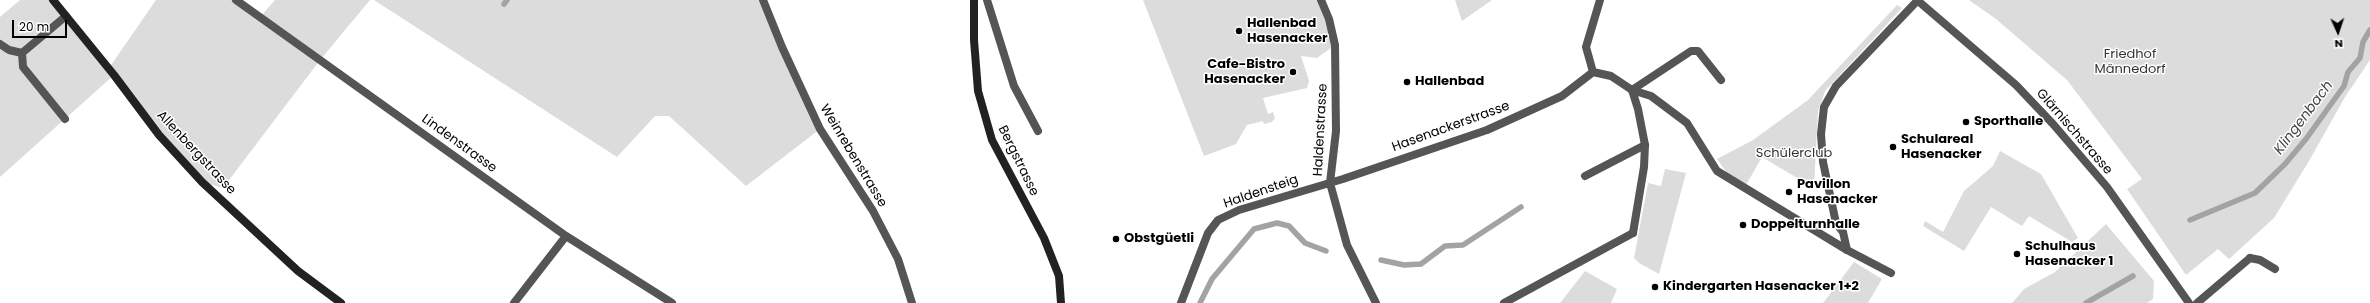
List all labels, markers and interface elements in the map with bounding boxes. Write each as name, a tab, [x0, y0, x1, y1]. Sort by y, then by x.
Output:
scale bar	[14, 12, 69, 38]
north arrow	[2318, 12, 2358, 52]
place label: Hallenbad Hasenacker	[1247, 16, 1328, 47]
text: 20 m	[19, 18, 49, 35]
marker: Hallenbad Hasenacker	[1234, 26, 1244, 36]
text: N	[2334, 36, 2343, 52]
park label: Friedhof Männedorf	[2095, 47, 2165, 78]
place label: Cafe-Bistro Hasenacker	[1204, 57, 1285, 88]
marker: Cafe-Bistro Hasenacker	[1288, 67, 1298, 77]
place label: Hallenbad	[1415, 74, 1484, 90]
marker: Hallenbad	[1402, 77, 1412, 87]
water label: Klingenbach	[2271, 78, 2337, 158]
street label: Haldenstrasse	[1311, 83, 1331, 177]
street label: Glärnischstrasse	[2033, 86, 2115, 178]
street label: Hasenackerstrasse	[1390, 98, 1512, 156]
street label: Weinrebenstrasse	[816, 102, 890, 210]
street label: Allenbergstrasse	[153, 108, 239, 198]
street label: Lindenstrasse	[418, 112, 500, 176]
place label: Sporthalle	[1974, 114, 2043, 130]
marker: Sporthalle	[1961, 117, 1971, 127]
street label: Bergstrasse	[994, 123, 1042, 199]
place label: Schulareal Hasenacker	[1901, 132, 1982, 163]
marker: Schulareal Hasenacker	[1888, 142, 1898, 152]
park label: Schülerclub	[1756, 146, 1832, 162]
street label: Haldensteig	[1222, 172, 1300, 212]
place label: Pavillon Hasenacker	[1797, 177, 1878, 208]
marker: Pavillon Hasenacker	[1784, 187, 1794, 197]
place label: Doppelturnhalle	[1751, 217, 1860, 233]
marker: Doppelturnhalle	[1738, 220, 1748, 230]
place label: Obstgüetli	[1124, 231, 1194, 247]
marker: Obstgüetli	[1111, 234, 1121, 244]
place label: Schulhaus Hasenacker 1	[2025, 239, 2113, 270]
marker: Schulhaus Hasenacker 1	[2012, 249, 2022, 259]
place label: Kindergarten Hasenacker 1+2	[1663, 279, 1859, 295]
marker: Kindergarten Hasenacker 1+2	[1650, 282, 1660, 292]

